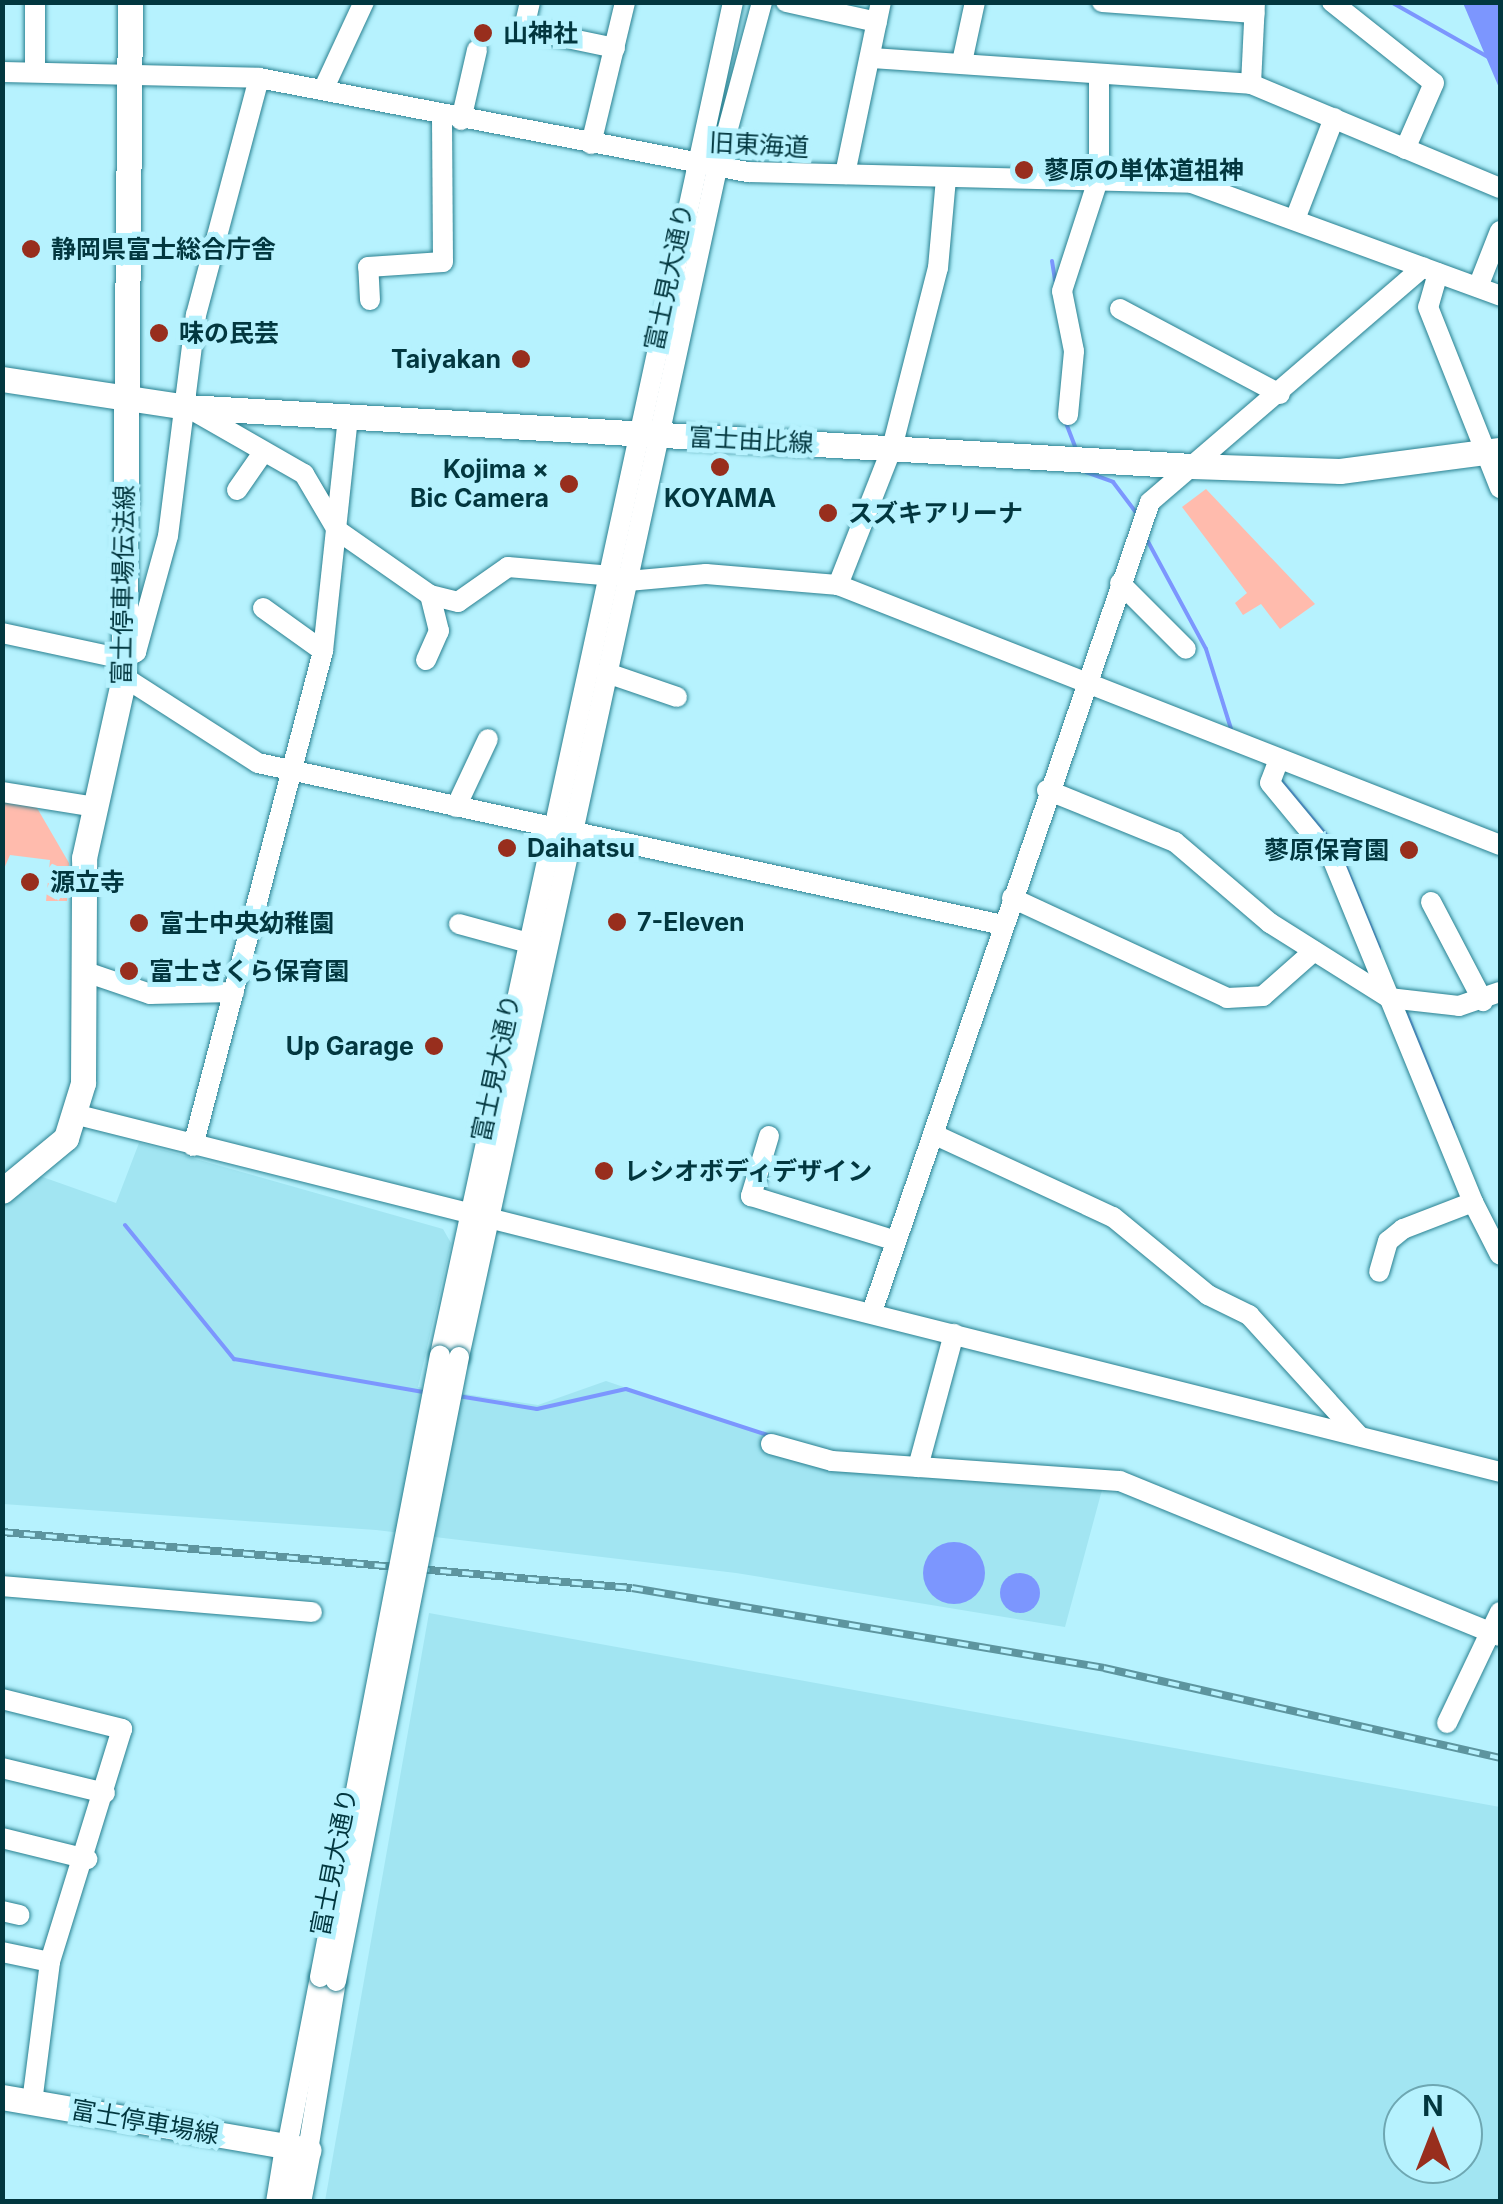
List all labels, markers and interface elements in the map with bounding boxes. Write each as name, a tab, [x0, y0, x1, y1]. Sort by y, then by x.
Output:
place label: 山神社	[503, 18, 578, 48]
marker: 山神社	[472, 22, 494, 44]
street label: 旧東海道	[708, 127, 810, 163]
place label: 蓼原の単体道祖神	[1044, 155, 1244, 185]
marker: 蓼原の単体道祖神	[1013, 159, 1035, 181]
street label: 富士見大通り	[639, 201, 699, 353]
place label: 静岡県富士総合庁舎	[51, 234, 276, 264]
marker: 静岡県富士総合庁舎	[20, 238, 42, 260]
place label: 味の民芸	[179, 318, 279, 348]
marker: 味の民芸	[148, 322, 170, 344]
place label: Taiyakan	[391, 344, 501, 374]
marker: Taiyakan	[510, 348, 532, 370]
street label: 富士由比線	[688, 422, 814, 458]
place label: Kojima × Bic Camera	[410, 455, 549, 514]
marker: KOYAMA	[709, 456, 731, 478]
marker: Kojima × Bic Camera	[558, 473, 580, 495]
place label: KOYAMA	[664, 483, 776, 513]
street label: 富士停車場伝法線	[106, 485, 140, 685]
place label: スズキアリーナ	[848, 498, 1023, 528]
marker: スズキアリーナ	[817, 502, 839, 524]
place label: Daihatsu	[527, 833, 635, 863]
place label: 蓼原保育園	[1264, 835, 1389, 865]
marker: Daihatsu	[496, 837, 518, 859]
marker: 蓼原保育園	[1398, 839, 1420, 861]
place label: 源立寺	[50, 867, 125, 897]
marker: 源立寺	[19, 871, 41, 893]
place label: 7-Eleven	[637, 907, 745, 937]
place label: 富士中央幼稚園	[159, 908, 334, 938]
marker: 7-Eleven	[606, 911, 628, 933]
marker: 富士中央幼稚園	[128, 912, 150, 934]
place label: 富士さくら保育園	[149, 956, 349, 986]
marker: 富士さくら保育園	[118, 960, 140, 982]
street label: 富士見大通り	[466, 992, 526, 1144]
place label: Up Garage	[286, 1031, 414, 1061]
marker: Up Garage	[423, 1035, 445, 1057]
place label: レシオボディデザイン	[624, 1156, 874, 1186]
marker: レシオボディデザイン	[593, 1160, 615, 1182]
street label: 富士見大通り	[305, 1786, 363, 1938]
north arrow	[1383, 2084, 1483, 2184]
text: N	[1422, 2089, 1444, 2123]
street label: 富士停車場線	[69, 2094, 221, 2150]

